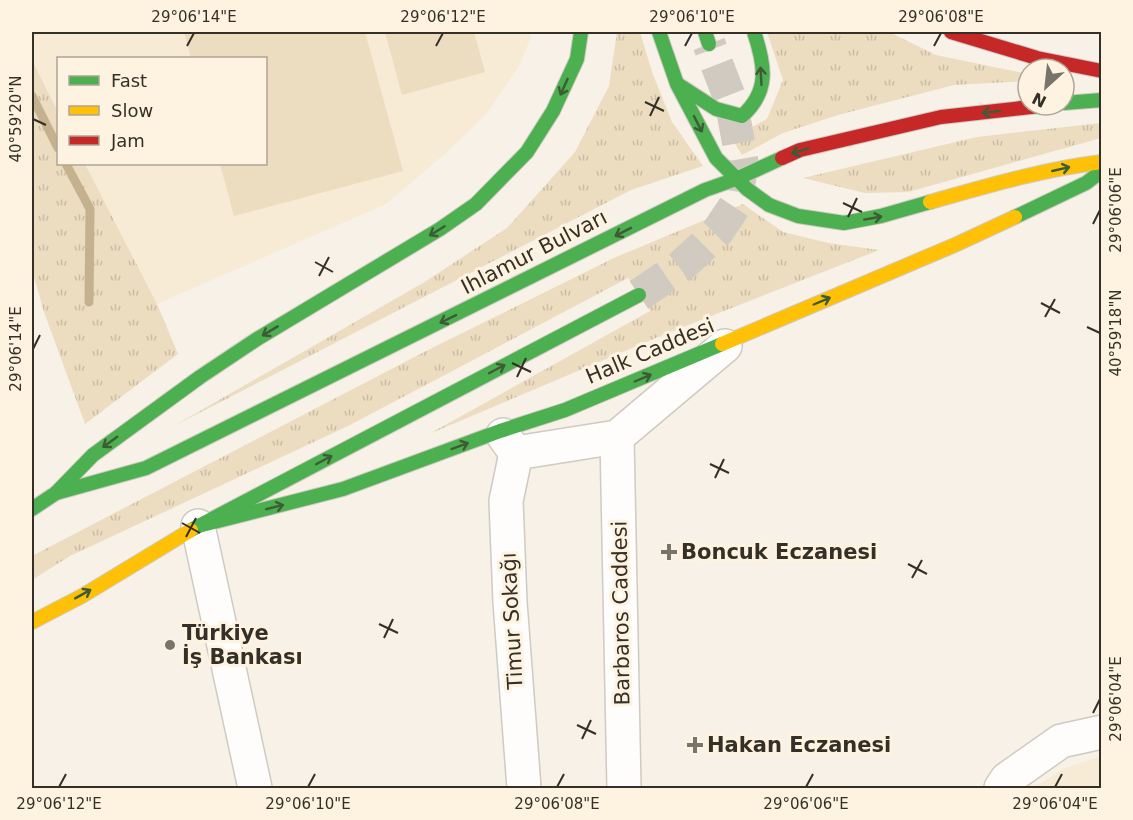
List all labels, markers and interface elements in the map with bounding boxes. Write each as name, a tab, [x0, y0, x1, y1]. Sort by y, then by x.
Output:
text: 29°06'14"E	[151, 8, 237, 26]
text: 29°06'12"E	[400, 8, 486, 26]
text: 29°06'10"E	[649, 8, 735, 26]
text: 29°06'08"E	[898, 8, 984, 26]
legend	[57, 57, 267, 165]
north arrow	[1016, 57, 1076, 117]
one-way arrow	[756, 66, 767, 86]
text: Fast	[111, 70, 147, 91]
text: 40°59'20"N	[7, 75, 25, 163]
one-way arrow	[558, 77, 569, 95]
text: N	[1029, 88, 1050, 111]
text: Slow	[111, 100, 153, 121]
one-way arrow	[981, 107, 1001, 118]
one-way arrow	[692, 115, 704, 133]
text: Jam	[110, 130, 145, 151]
one-way arrow	[791, 147, 810, 158]
one-way arrow	[1051, 163, 1070, 174]
text: 29°06'06"E	[1107, 167, 1125, 253]
street label: Ihlamur Bulvarı	[457, 205, 611, 299]
one-way arrow	[862, 212, 882, 223]
one-way arrow	[429, 225, 446, 237]
one-way arrow	[614, 226, 632, 238]
text: 40°59'18"N	[1107, 289, 1125, 377]
one-way arrow	[812, 295, 830, 306]
text: 29°06'14"E	[7, 306, 25, 392]
one-way arrow	[440, 313, 458, 325]
street label: Halk Caddesi	[582, 313, 718, 389]
one-way arrow	[262, 326, 279, 338]
one-way arrow	[487, 363, 505, 375]
one-way arrow	[633, 372, 651, 383]
one-way arrow	[102, 436, 118, 448]
one-way arrow	[450, 439, 469, 450]
one-way arrow	[315, 454, 332, 466]
one-way arrow	[265, 500, 284, 512]
street label: Barbaros Caddesi	[607, 520, 635, 706]
place label: Boncuk Eczanesi	[681, 540, 877, 564]
marker: Boncuk Eczanesi	[662, 545, 676, 559]
street label: Timur Sokağı	[496, 552, 528, 691]
one-way arrow	[74, 588, 91, 600]
place label: Türkiye İş Bankası	[182, 621, 303, 669]
marker: Türkiye İş Bankası	[163, 638, 177, 652]
text: 29°06'04"E	[1107, 656, 1125, 742]
place label: Hakan Eczanesi	[707, 733, 891, 757]
marker: Hakan Eczanesi	[688, 738, 702, 752]
text: 29°06'12"E	[16, 795, 102, 813]
text: 29°06'10"E	[265, 795, 351, 813]
text: 29°06'08"E	[514, 795, 600, 813]
text: 29°06'06"E	[763, 795, 849, 813]
text: 29°06'04"E	[1012, 795, 1098, 813]

